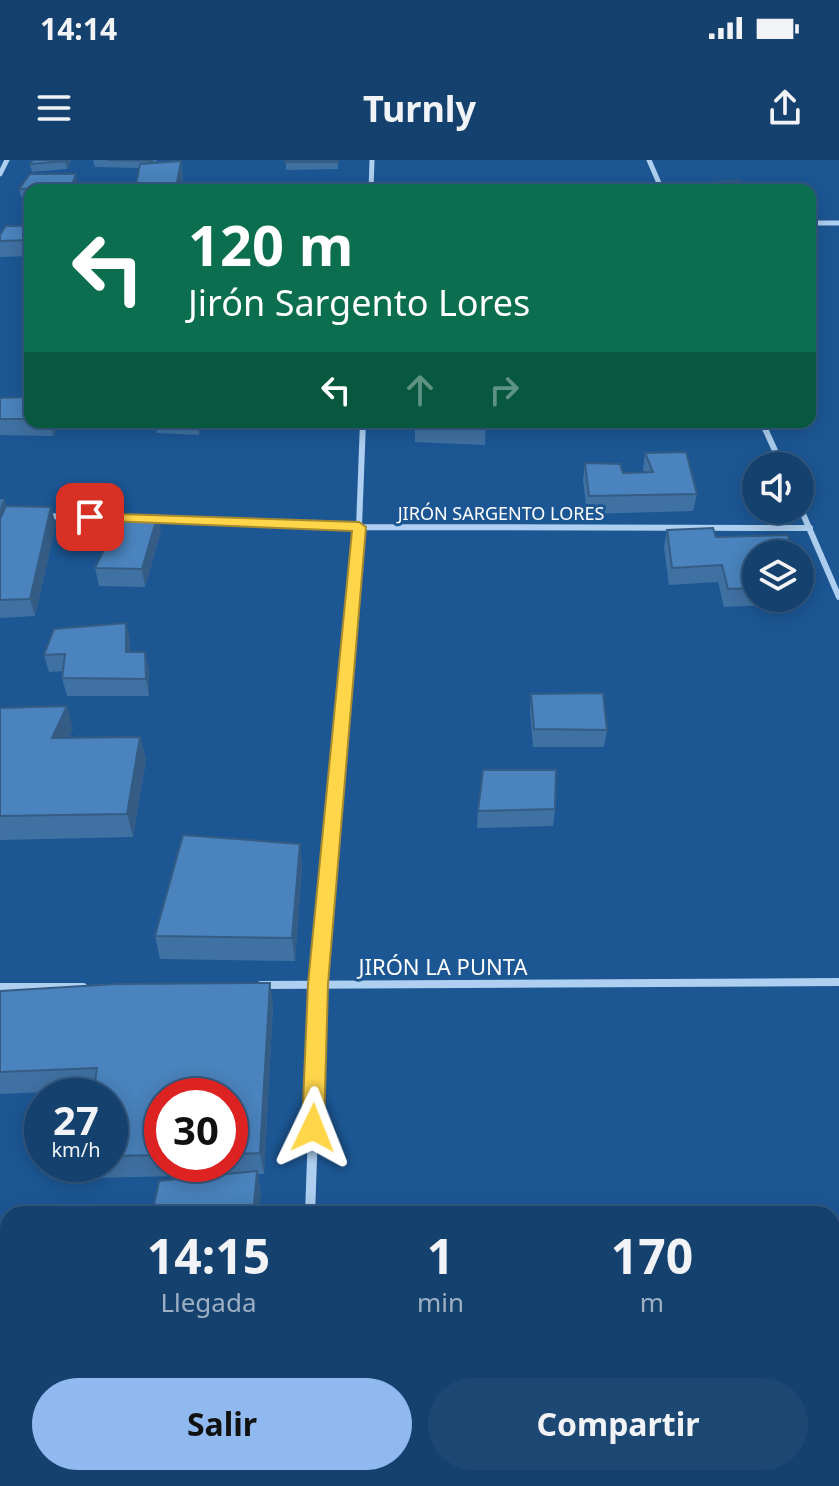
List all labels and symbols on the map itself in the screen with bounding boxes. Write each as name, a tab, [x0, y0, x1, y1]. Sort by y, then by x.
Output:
pin	[56, 483, 124, 551]
street label: JIRÓN SARGENTO LORES	[396, 501, 604, 525]
street label: JIRÓN LA PUNTA	[357, 951, 528, 981]
speed limit sign: 30	[144, 1078, 248, 1182]
position arrow	[271, 1086, 355, 1170]

